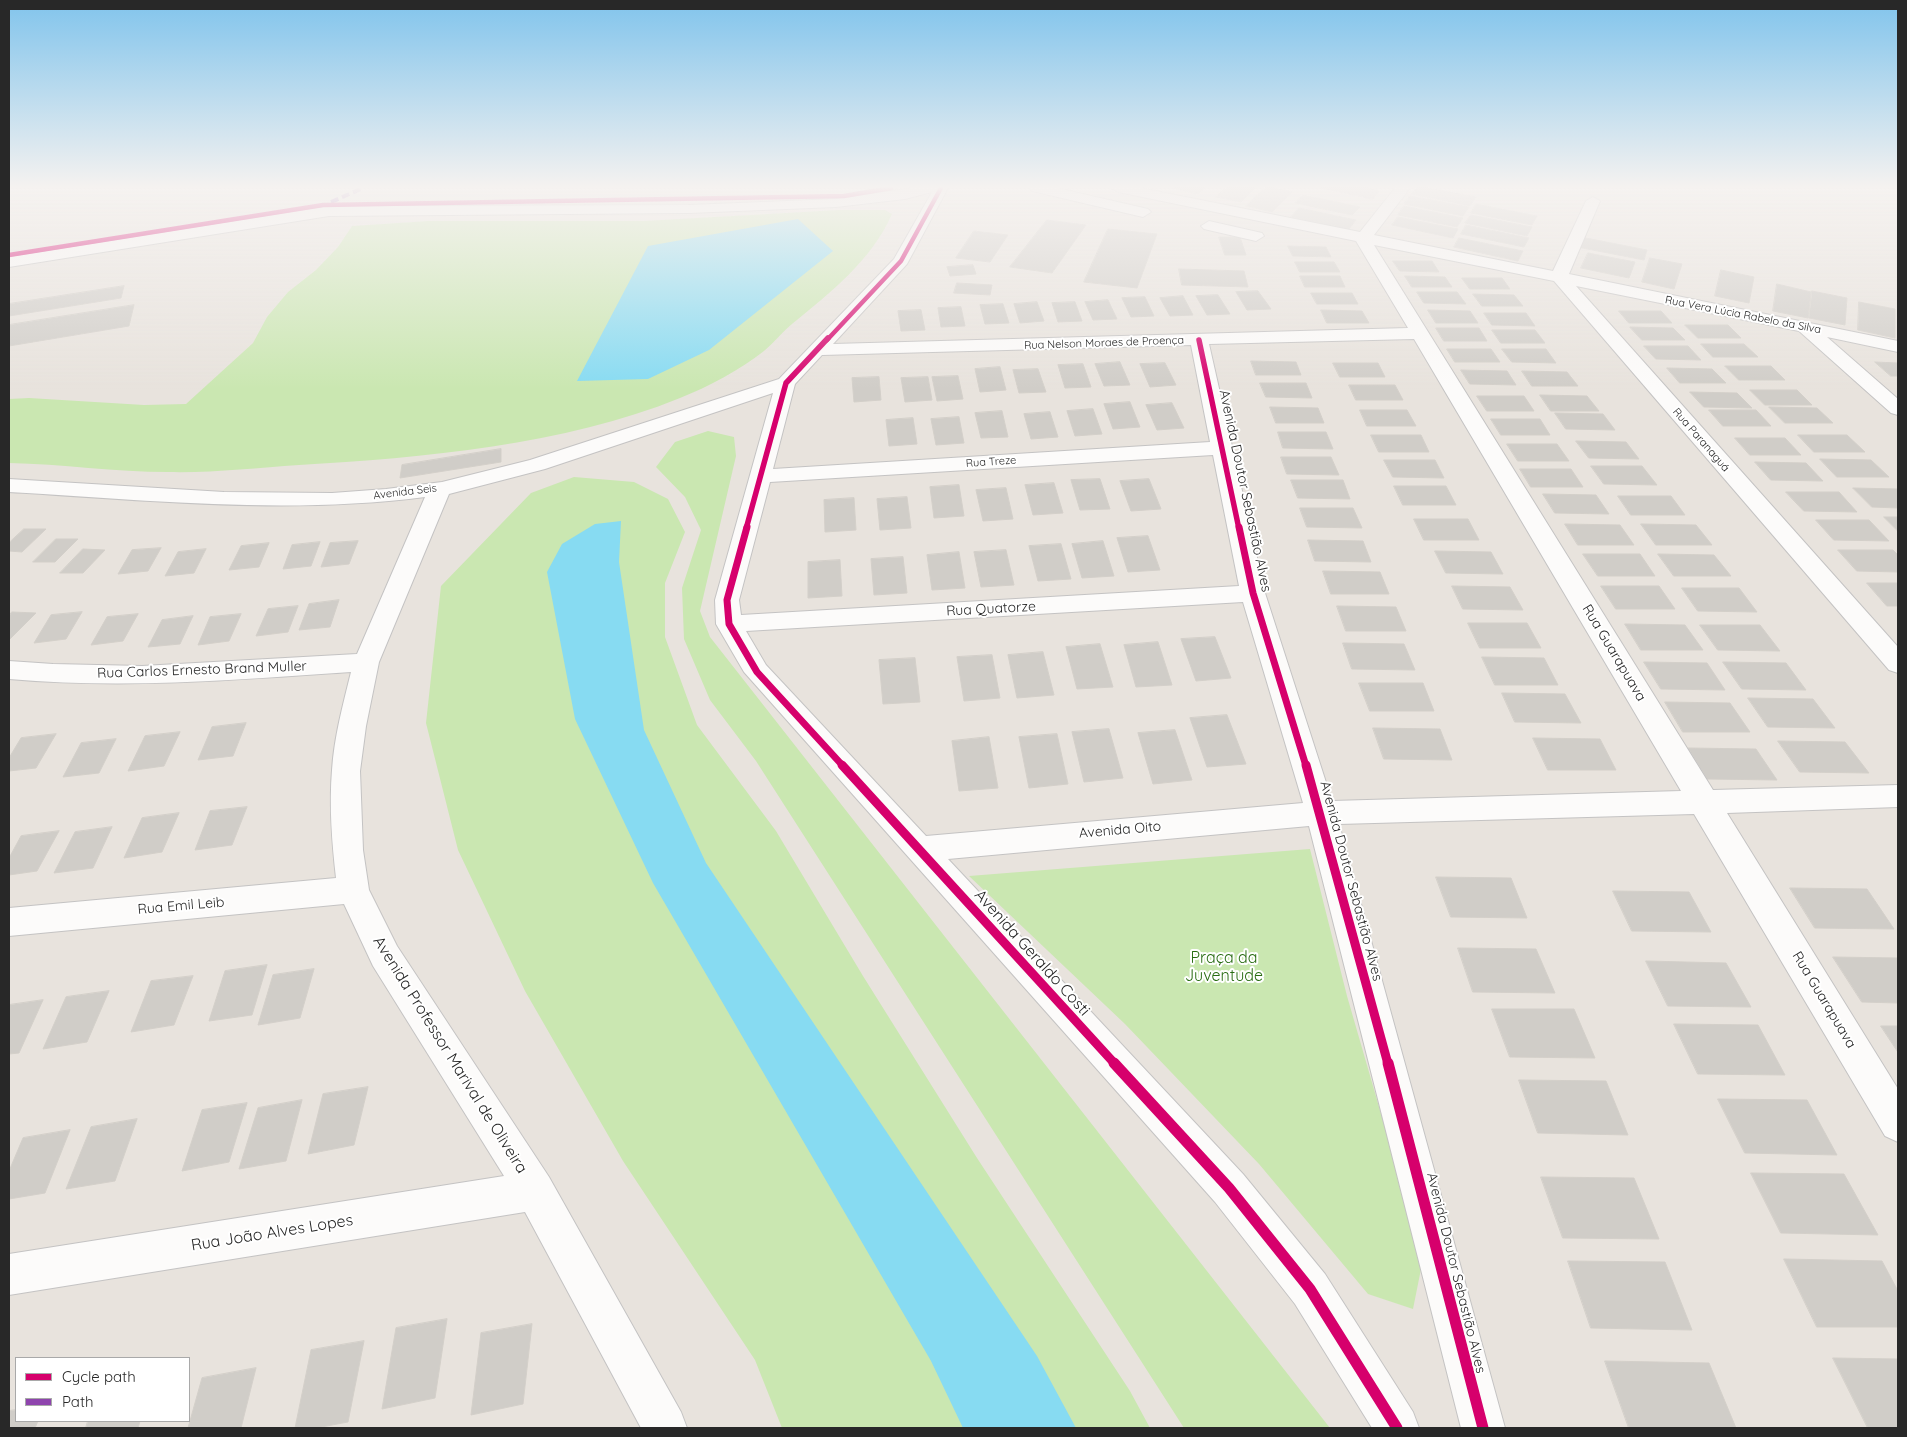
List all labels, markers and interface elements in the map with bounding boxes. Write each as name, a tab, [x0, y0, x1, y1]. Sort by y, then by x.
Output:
street label: Rua Vera Lúcia Rabelo da Silva	[1664, 293, 1822, 337]
street label: Rua Nelson Moraes de Proença	[1024, 334, 1184, 352]
street label: Avenida Doutor Sebastião Alves	[1215, 388, 1275, 594]
street label: Rua Paranaguá	[1670, 406, 1732, 474]
street label: Rua Treze	[965, 454, 1017, 470]
street label: Avenida Seis	[373, 482, 437, 502]
street label: Rua Quatorze	[946, 598, 1036, 620]
street label: Rua Guarapuava	[1578, 602, 1650, 704]
street label: Rua Carlos Ernesto Brand Muller	[97, 658, 307, 682]
street label: Avenida Doutor Sebastião Alves	[1316, 779, 1386, 983]
street label: Avenida Oito	[1078, 818, 1162, 842]
street label: Avenida Geraldo Costi	[970, 886, 1094, 1020]
street label: Rua Emil Leib	[137, 894, 225, 918]
street label: Avenida Professor Marival de Oliveira	[369, 933, 531, 1177]
park label: Praça da Juventude	[1185, 948, 1263, 986]
street label: Rua Guarapuava	[1788, 949, 1860, 1051]
street label: Avenida Doutor Sebastião Alves	[1423, 1171, 1489, 1375]
street label: Rua João Alves Lopes	[190, 1211, 354, 1255]
legend	[15, 1357, 190, 1422]
text: Cycle path	[62, 1367, 136, 1386]
text: Path	[62, 1392, 94, 1411]

